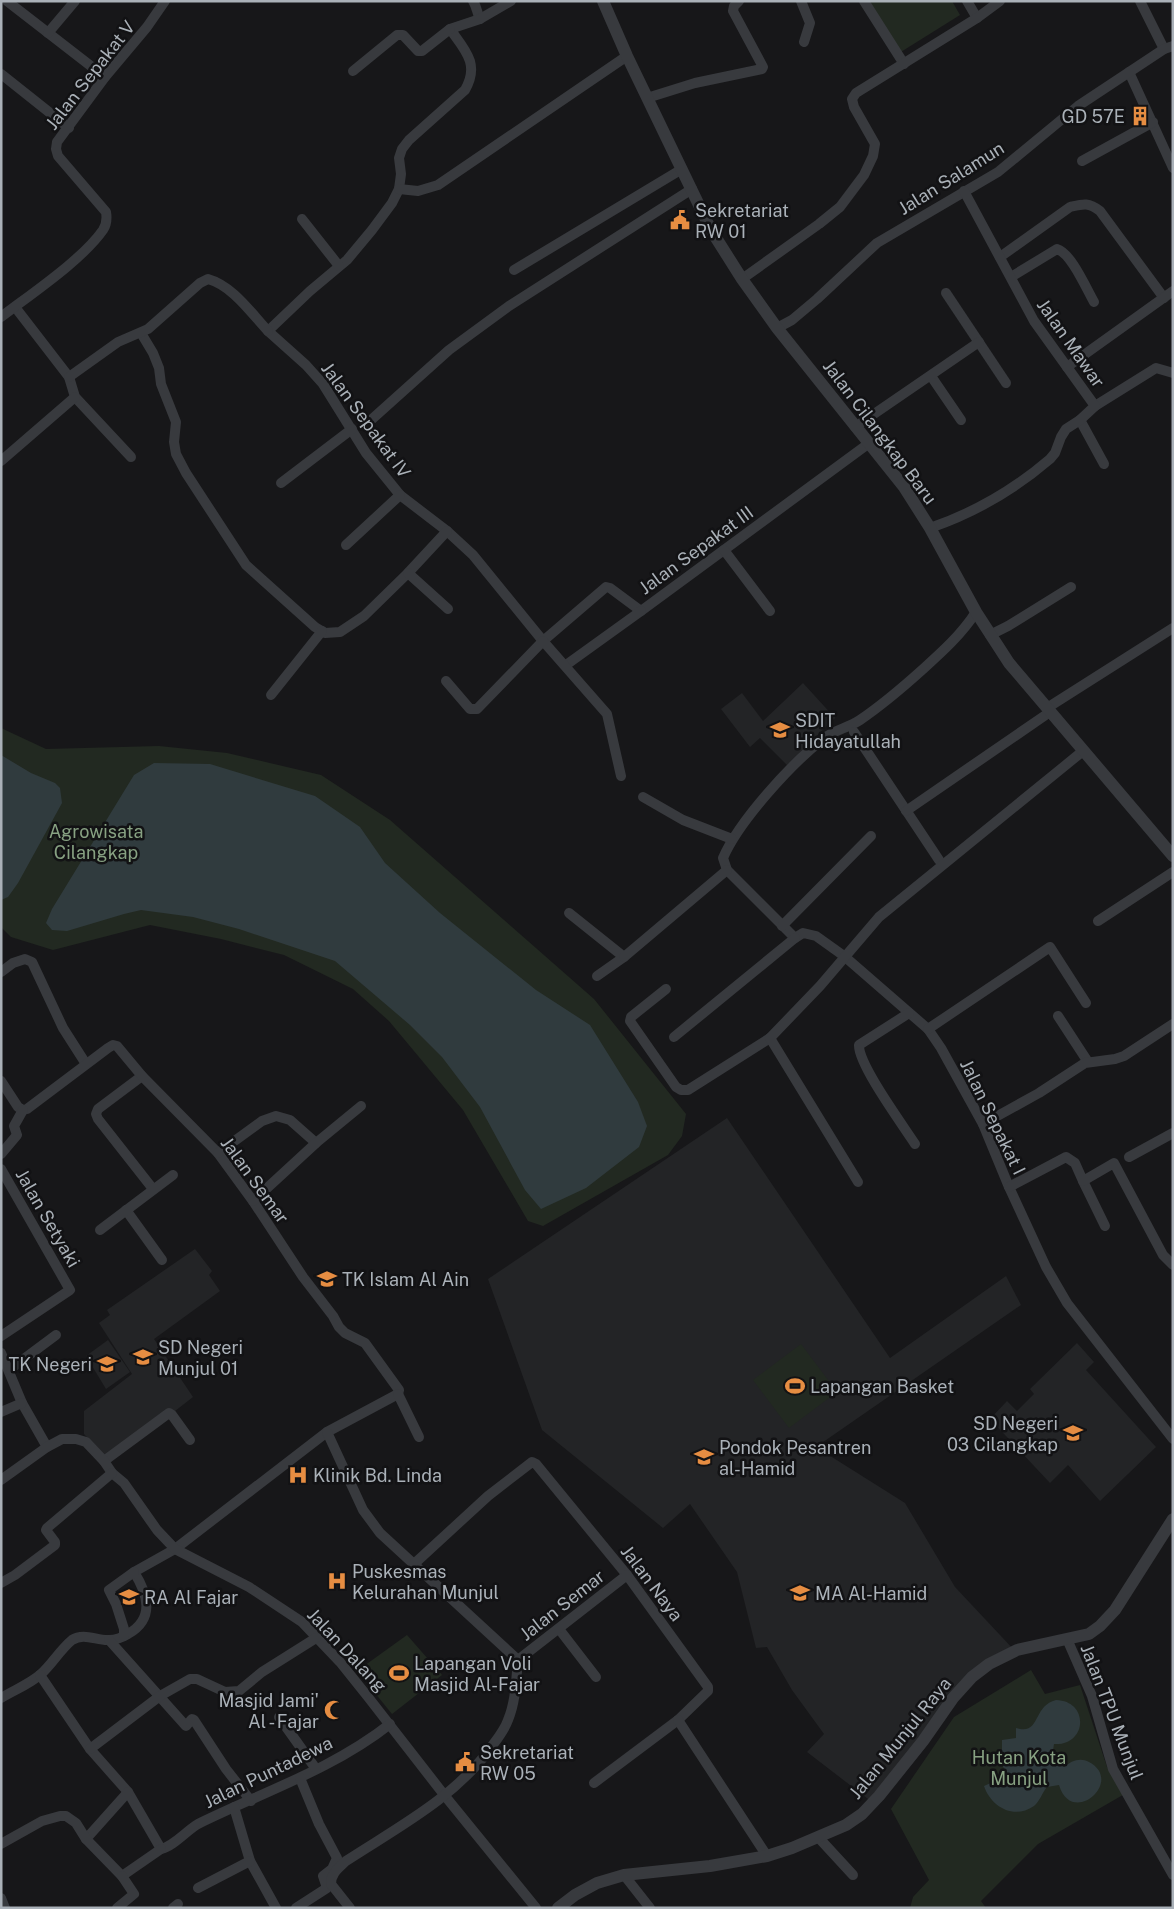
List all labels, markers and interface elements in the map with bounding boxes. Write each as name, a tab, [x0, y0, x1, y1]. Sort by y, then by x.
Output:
street label: Jalan Sepakat V	[41, 16, 139, 134]
building icon: GD 57E	[1129, 105, 1151, 127]
place label: GD 57E	[1061, 106, 1125, 127]
street label: Jalan Salamun	[894, 137, 1008, 219]
place label: Sekretariat RW 01	[695, 200, 789, 242]
public building icon: Sekretariat RW 01	[669, 209, 691, 231]
street label: Jalan Mawar	[1033, 295, 1109, 391]
street label: Jalan Cilangkap Baru	[819, 356, 941, 508]
street label: Jalan Sepakat IV	[317, 358, 415, 482]
street label: Jalan Sepakat III	[635, 502, 757, 598]
place label: SDIT Hidayatullah	[795, 710, 901, 752]
school or university icon: SDIT Hidayatullah	[769, 719, 791, 741]
park label: Agrowisata Cilangkap	[49, 821, 143, 863]
street label: Jalan Sepakat I	[956, 1056, 1030, 1178]
street label: Jalan Semar	[217, 1133, 293, 1227]
street label: Jalan Setyaki	[11, 1165, 85, 1271]
school or university icon: TK Islam Al Ain	[316, 1268, 338, 1290]
place label: TK Islam Al Ain	[342, 1269, 469, 1290]
place label: SD Negeri Munjul 01	[158, 1337, 243, 1379]
school or university icon: SD Negeri Munjul 01	[132, 1346, 154, 1368]
school or university icon: TK Negeri	[96, 1353, 118, 1375]
place label: TK Negeri	[8, 1354, 92, 1375]
sports icon: Lapangan Basket	[784, 1375, 806, 1397]
place label: Lapangan Basket	[810, 1376, 954, 1397]
place label: SD Negeri 03 Cilangkap	[947, 1413, 1058, 1455]
school or university icon: SD Negeri 03 Cilangkap	[1062, 1422, 1084, 1444]
place label: Pondok Pesantren al-Hamid	[719, 1437, 871, 1479]
school or university icon: Pondok Pesantren al-Hamid	[693, 1446, 715, 1468]
hospital icon: Klinik Bd. Linda	[287, 1464, 309, 1486]
place label: Klinik Bd. Linda	[313, 1465, 442, 1486]
street label: Jalan Naya	[617, 1541, 687, 1625]
place label: Puskesmas Kelurahan Munjul	[352, 1561, 499, 1603]
street label: Jalan Semar	[515, 1565, 609, 1645]
hospital icon: Puskesmas Kelurahan Munjul	[326, 1570, 348, 1592]
school or university icon: MA Al-Hamid	[789, 1582, 811, 1604]
place label: MA Al-Hamid	[815, 1583, 927, 1604]
school or university icon: RA Al Fajar	[118, 1586, 140, 1608]
place label: RA Al Fajar	[144, 1587, 238, 1608]
street label: Jalan Dalang	[303, 1604, 391, 1696]
street label: Jalan TPU Munjul	[1076, 1641, 1148, 1783]
place label: Lapangan Voli Masjid Al-Fajar	[414, 1653, 540, 1695]
sports icon: Lapangan Voli Masjid Al-Fajar	[388, 1662, 410, 1684]
street label: Jalan Munjul Raya	[845, 1673, 955, 1803]
place label: Masjid Jami' Al - Fajar	[218, 1690, 319, 1732]
mosque icon: Masjid Jami' Al - Fajar	[323, 1699, 345, 1721]
street label: Jalan Puntadewa	[200, 1732, 336, 1812]
place label: Sekretariat RW 05	[480, 1742, 574, 1784]
park label: Hutan Kota Munjul	[972, 1747, 1066, 1789]
public building icon: Sekretariat RW 05	[454, 1751, 476, 1773]

